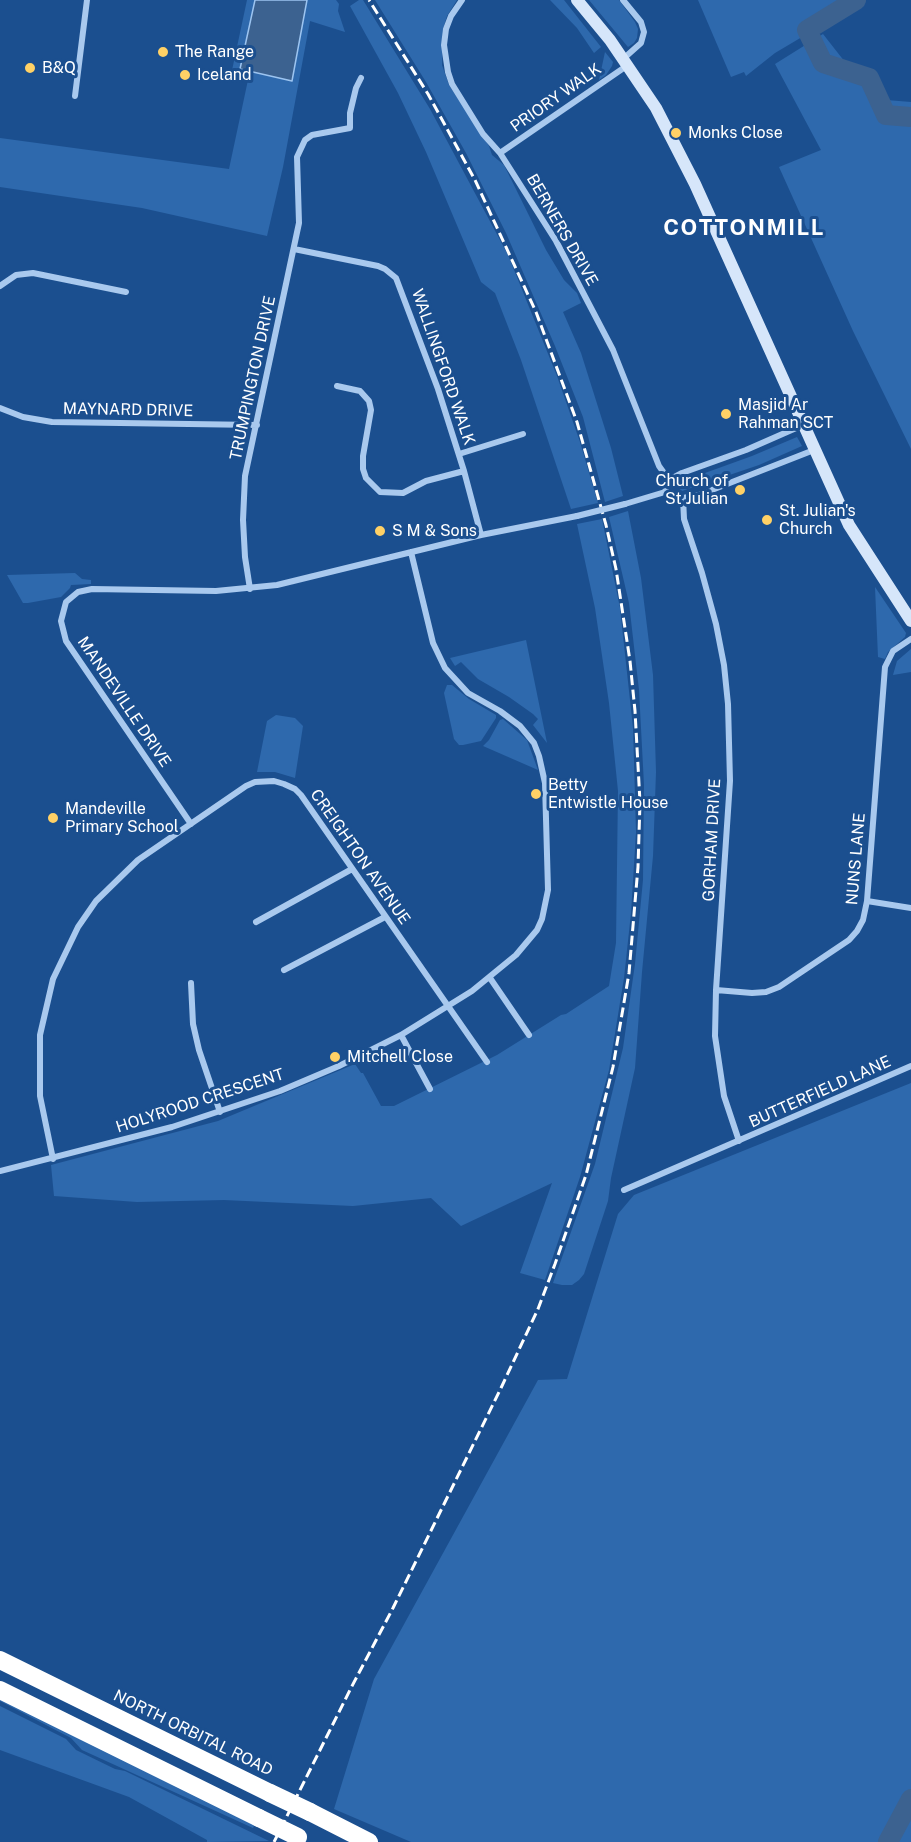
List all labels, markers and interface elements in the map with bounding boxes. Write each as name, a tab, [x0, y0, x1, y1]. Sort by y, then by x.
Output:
place label: The Range	[175, 42, 254, 62]
marker: The Range	[156, 45, 170, 59]
place label: B&Q	[42, 58, 76, 78]
street label: PRIORY WALK	[507, 60, 605, 136]
marker: B&Q	[23, 61, 37, 75]
place label: Iceland	[197, 65, 252, 85]
marker: Iceland	[178, 68, 192, 82]
place label: Monks Close	[688, 123, 783, 143]
marker: Monks Close	[669, 126, 683, 140]
street label: BERNERS DRIVE	[522, 171, 602, 289]
district label: COTTONMILL	[663, 215, 825, 241]
street label: WALLINGFORD WALK	[407, 287, 479, 447]
street label: TRUMPINGTON DRIVE	[226, 294, 280, 462]
place label: Masjid Ar Rahman SCT	[738, 395, 833, 433]
street label: MAYNARD DRIVE	[63, 399, 193, 421]
marker: Masjid Ar Rahman SCT	[719, 407, 733, 421]
place label: Church of St Julian	[655, 471, 728, 509]
marker: Church of St Julian	[733, 483, 747, 497]
place label: St. Julian's Church	[779, 501, 856, 539]
marker: St. Julian's Church	[760, 513, 774, 527]
place label: S M & Sons	[392, 521, 477, 541]
marker: S M & Sons	[373, 524, 387, 538]
street label: MANDEVILLE DRIVE	[73, 633, 175, 771]
place label: Betty Entwistle House	[548, 775, 668, 813]
street label: GORHAM DRIVE	[699, 778, 725, 902]
street label: CREIGHTON AVENUE	[306, 786, 414, 928]
marker: Betty Entwistle House	[529, 787, 543, 801]
place label: Mandeville Primary School	[65, 799, 179, 837]
marker: Mandeville Primary School	[46, 811, 60, 825]
street label: NUNS LANE	[842, 812, 870, 906]
place label: Mitchell Close	[347, 1047, 453, 1067]
marker: Mitchell Close	[328, 1050, 342, 1064]
street label: BUTTERFIELD LANE	[746, 1052, 894, 1132]
street label: HOLYROOD CRESCENT	[114, 1065, 286, 1137]
street label: NORTH ORBITAL ROAD	[110, 1686, 276, 1780]

